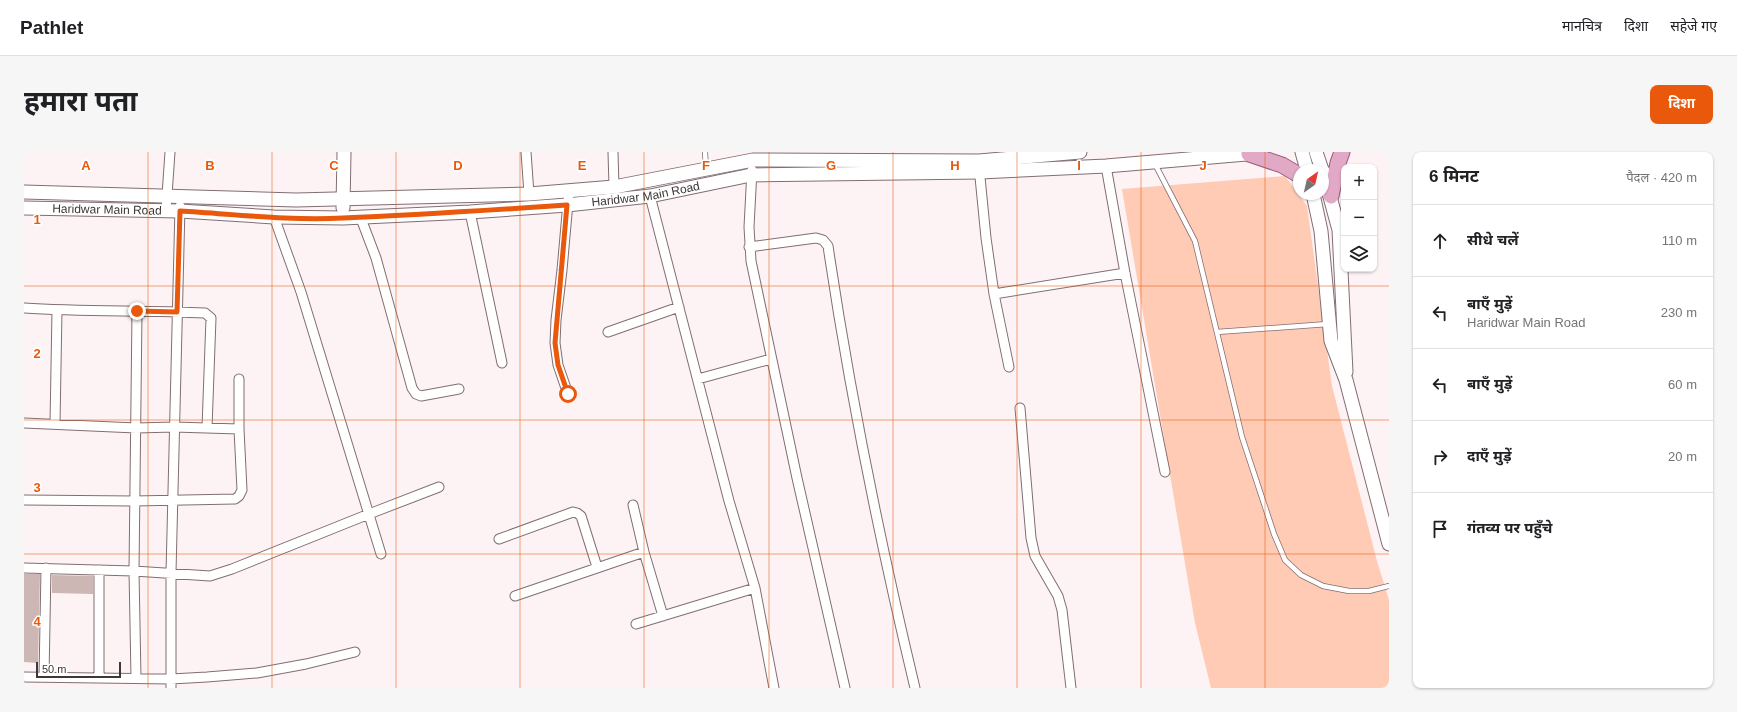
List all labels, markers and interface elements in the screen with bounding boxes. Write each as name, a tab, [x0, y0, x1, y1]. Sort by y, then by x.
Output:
text: Pathlet	[20, 17, 83, 38]
text: मानचित्र	[1562, 18, 1602, 34]
text: दिशा	[1624, 18, 1648, 34]
text: सहेजे गए	[1670, 18, 1717, 34]
button: दिशा	[1650, 85, 1713, 124]
text: हमारा पता	[24, 86, 138, 117]
text: A	[81, 158, 91, 173]
text: B	[205, 158, 215, 173]
text: C	[329, 158, 339, 173]
text: D	[453, 158, 463, 173]
text: E	[578, 158, 587, 173]
text: F	[702, 158, 710, 173]
text: G	[826, 158, 836, 173]
text: H	[950, 158, 960, 173]
text: I	[1077, 158, 1081, 173]
text: J	[1199, 158, 1207, 173]
north arrow	[1293, 164, 1329, 200]
map controls	[1341, 164, 1377, 272]
button: +	[1341, 164, 1377, 200]
text: 6 मिनट	[1429, 167, 1479, 186]
text: पैदल · 420 m	[1626, 170, 1697, 185]
street label: Haridwar Main Road	[591, 179, 701, 209]
button: −	[1341, 200, 1377, 236]
street label: Haridwar Main Road	[52, 202, 162, 218]
text: 1	[33, 212, 41, 227]
icon: ahead	[1429, 230, 1451, 252]
text: सीधे चलें	[1467, 231, 1518, 248]
text: 110 m	[1662, 233, 1697, 248]
button: layers	[1341, 236, 1377, 272]
text: बाएँ मुड़ें	[1467, 295, 1512, 312]
route end	[128, 302, 146, 320]
icon: left	[1429, 302, 1451, 324]
text: 230 m	[1661, 305, 1697, 320]
text: Haridwar Main Road	[1467, 315, 1586, 330]
text: 2	[33, 346, 41, 361]
icon: left	[1429, 374, 1451, 396]
text: बाएँ मुड़ें	[1467, 375, 1512, 392]
text: 60 m	[1668, 377, 1697, 392]
route start	[559, 385, 577, 403]
icon: right	[1429, 446, 1451, 468]
text: दाएँ मुड़ें	[1467, 447, 1511, 464]
text: 20 m	[1668, 449, 1697, 464]
text: 3	[33, 480, 41, 495]
icon: arrive	[1429, 518, 1451, 540]
text: गंतव्य पर पहुँचे	[1467, 519, 1552, 536]
text: 4	[33, 614, 41, 629]
scale bar	[36, 660, 121, 679]
text: 50 m	[42, 663, 66, 675]

